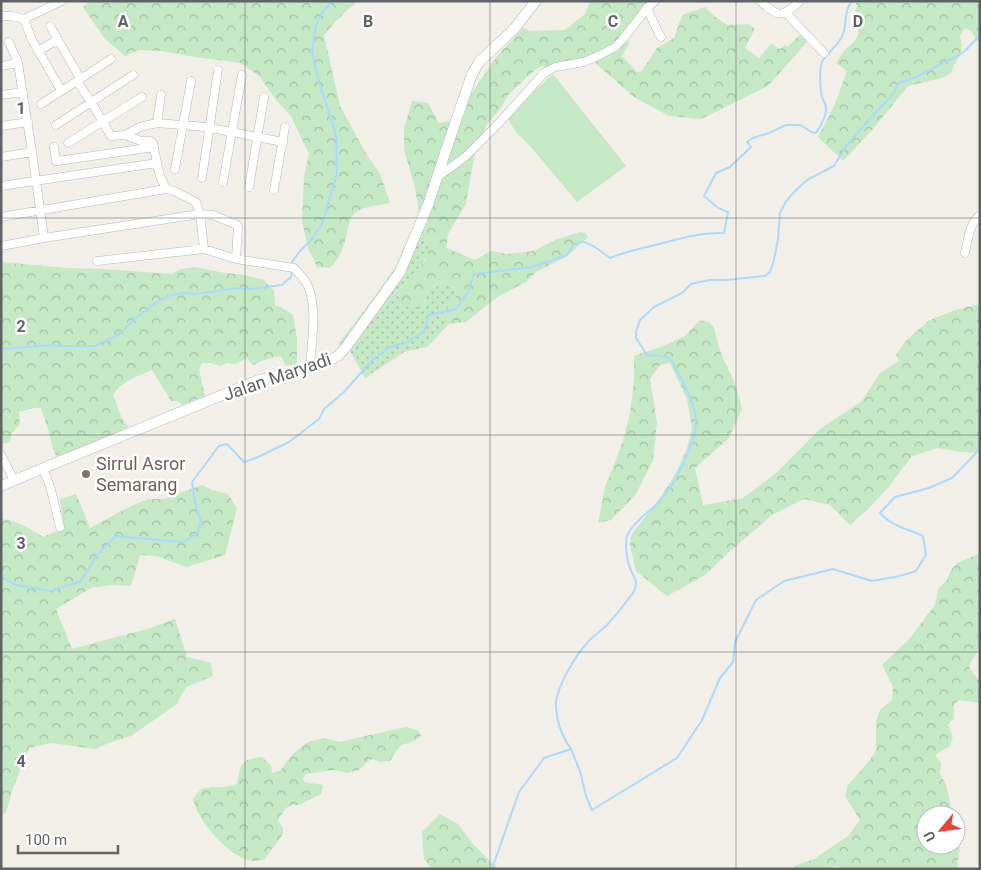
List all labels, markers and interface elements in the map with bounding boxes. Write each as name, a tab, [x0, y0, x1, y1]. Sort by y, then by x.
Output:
text: A	[118, 12, 129, 31]
text: B	[363, 12, 373, 31]
text: C	[608, 12, 618, 31]
text: D	[853, 12, 863, 31]
text: 1	[16, 99, 26, 118]
text: 2	[16, 317, 26, 336]
street label: Jalan Maryadi	[220, 348, 334, 405]
place label: Sirrul Asror Semarang	[96, 453, 185, 495]
marker: Sirrul Asror Semarang	[80, 468, 92, 480]
text: 3	[16, 534, 26, 553]
text: 4	[16, 752, 26, 771]
north arrow	[916, 805, 966, 855]
scale bar	[18, 822, 118, 854]
text: U	[920, 828, 939, 844]
text: 100 m	[25, 831, 67, 849]

